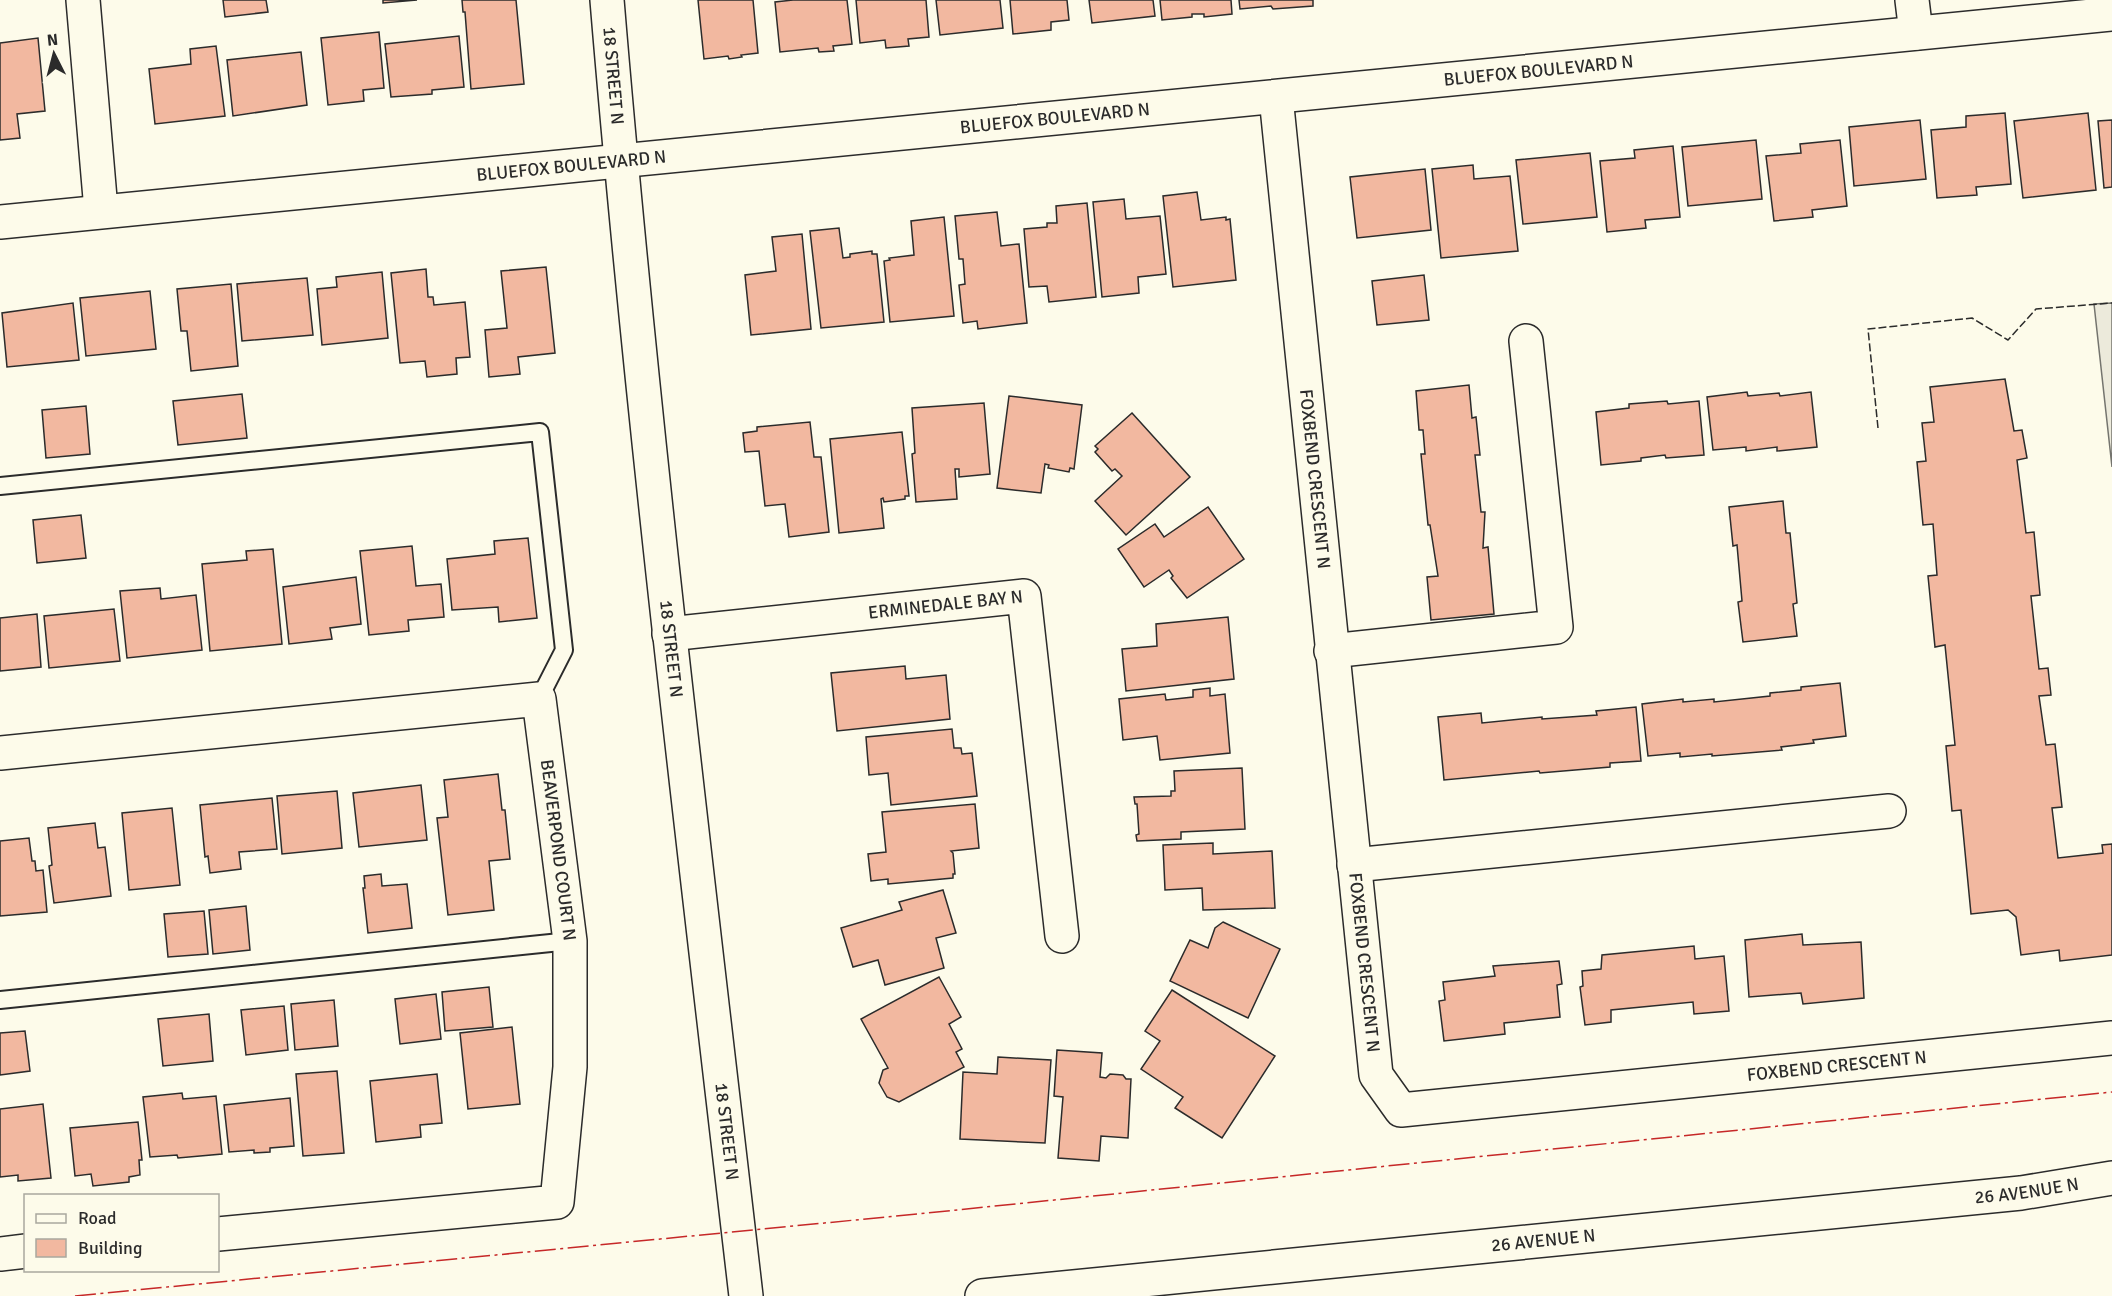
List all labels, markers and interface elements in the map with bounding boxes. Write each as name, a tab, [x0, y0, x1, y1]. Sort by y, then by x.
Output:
north arrow	[24, 24, 84, 84]
street label: 18 STREET N	[598, 26, 629, 126]
text: N	[46, 30, 59, 51]
street label: BLUEFOX BOULEVARD N	[1443, 50, 1634, 91]
street label: BLUEFOX BOULEVARD N	[959, 98, 1151, 138]
street label: BLUEFOX BOULEVARD N	[475, 145, 667, 186]
street label: FOXBEND CRESCENT N	[1295, 388, 1335, 570]
street label: ERMINEDALE BAY N	[867, 585, 1024, 624]
street label: 18 STREET N	[655, 599, 688, 699]
street label: BEAVERPOND COURT N	[536, 758, 581, 942]
street label: FOXBEND CRESCENT N	[1344, 872, 1385, 1053]
street label: FOXBEND CRESCENT N	[1746, 1046, 1928, 1086]
street label: 18 STREET N	[710, 1082, 743, 1182]
street label: 26 AVENUE N	[1974, 1173, 2080, 1209]
legend	[24, 1194, 219, 1272]
text: Road	[78, 1207, 117, 1229]
street label: 26 AVENUE N	[1490, 1224, 1596, 1256]
text: Building	[78, 1237, 142, 1259]

